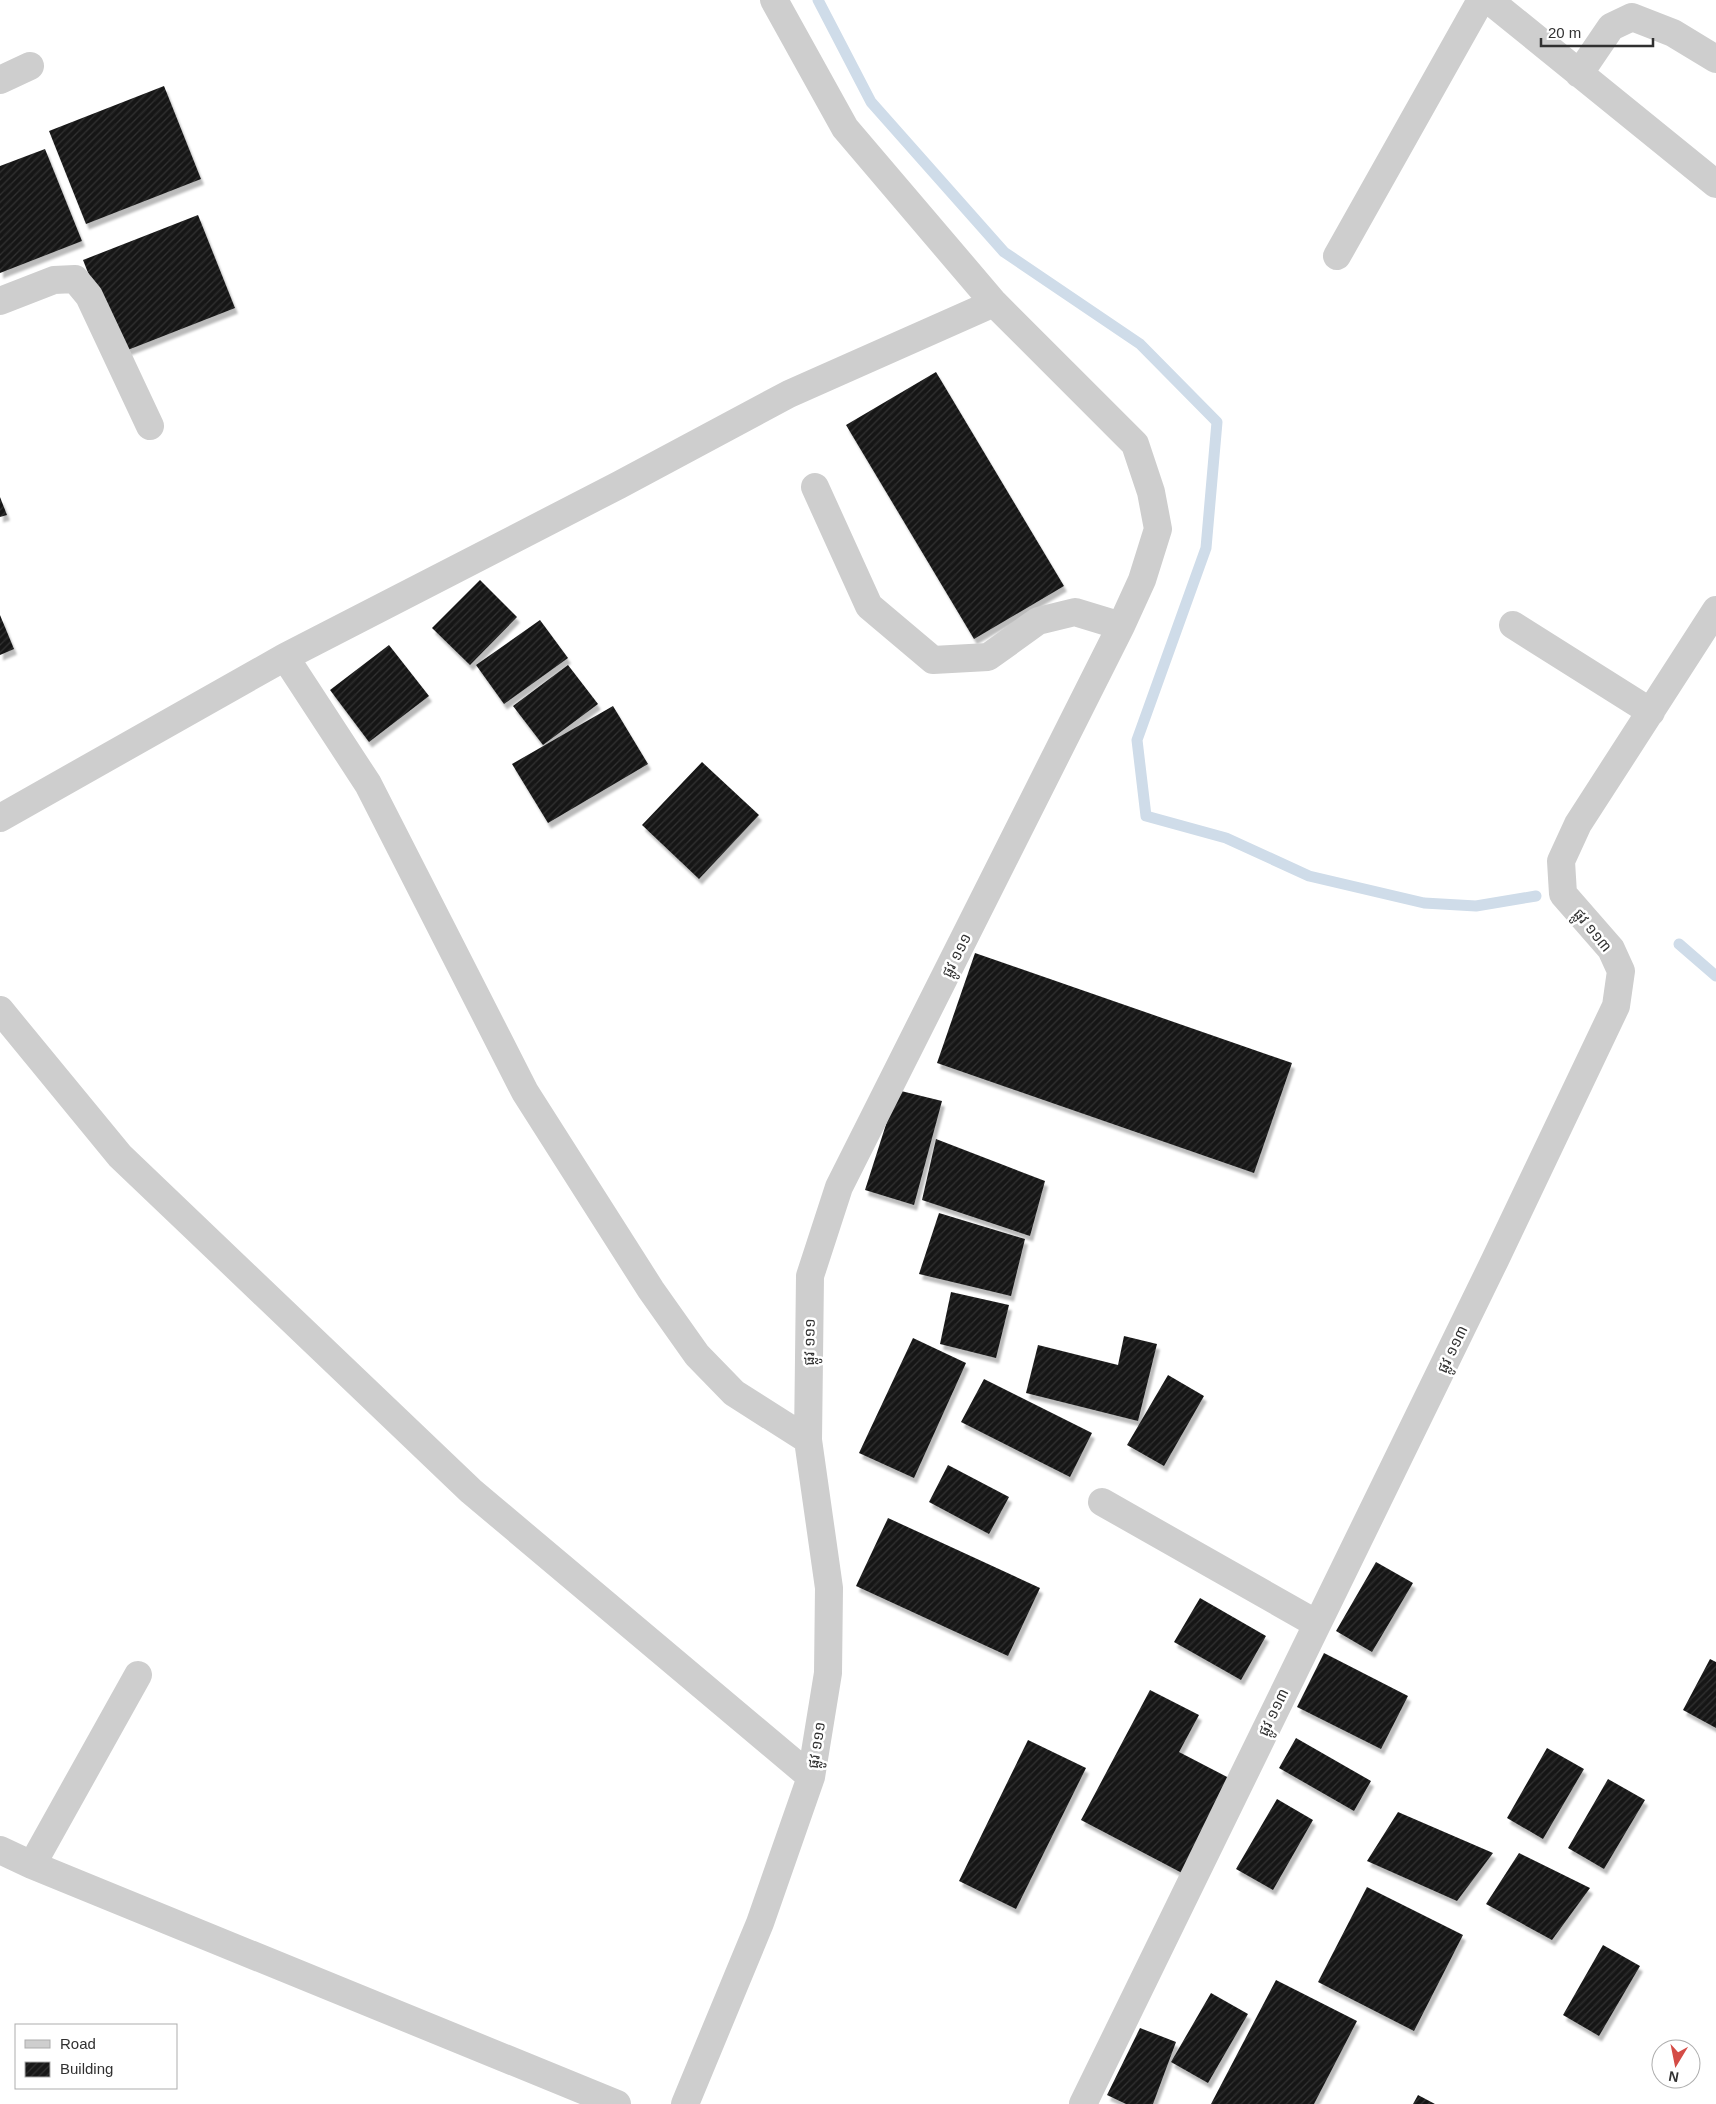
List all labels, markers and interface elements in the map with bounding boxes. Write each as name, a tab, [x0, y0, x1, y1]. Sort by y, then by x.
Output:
scale bar	[1541, 15, 1654, 47]
text: 20 m	[1548, 24, 1581, 41]
street label: ផ្លូវ ១១៣	[1566, 905, 1616, 958]
street label: ផ្លូវ ១១១	[938, 930, 979, 982]
street label: ផ្លូវ ១១១	[800, 1318, 823, 1366]
street label: ផ្លូវ ១១៣	[1433, 1323, 1476, 1378]
street label: ផ្លូវ ១១៣	[1254, 1686, 1297, 1741]
street label: ផ្លូវ ១១១	[804, 1720, 833, 1770]
legend	[15, 2024, 178, 2089]
text: Road	[60, 2035, 96, 2052]
north arrow	[1651, 2039, 1701, 2089]
text: Building	[60, 2060, 113, 2077]
text: N	[1667, 2068, 1680, 2086]

